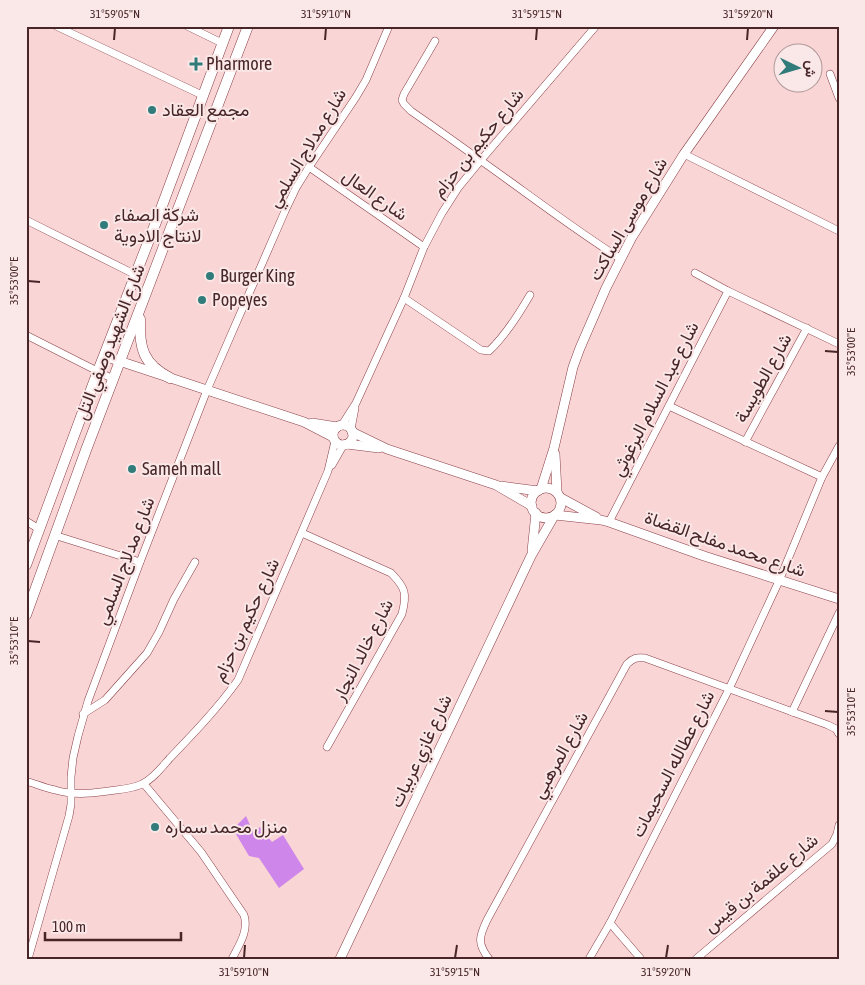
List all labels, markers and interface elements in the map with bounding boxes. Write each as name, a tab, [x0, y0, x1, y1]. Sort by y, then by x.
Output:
text: 31°59'05"N	[90, 7, 140, 21]
text: 31°59'10"N	[301, 7, 351, 21]
text: 31°59'15"N	[512, 7, 562, 21]
text: 31°59'20"N	[723, 7, 773, 21]
north arrow	[772, 42, 822, 92]
place label: Pharmore	[206, 53, 272, 74]
marker: Pharmore	[190, 58, 202, 70]
text: ش	[801, 60, 820, 78]
street label: شارع مدلاج السلمي	[263, 84, 355, 214]
street label: شارع حكيم بن حزام	[427, 84, 529, 203]
place label: مجمع العقاد	[162, 99, 249, 122]
marker: مجمع العقاد	[146, 104, 158, 116]
street label: شارع موسى الساكت	[584, 153, 673, 285]
street label: شارع العال	[338, 165, 412, 226]
place label: شركة الصفاء لانتاج الادوية	[114, 204, 201, 248]
marker: شركة الصفاء لانتاج الادوية	[98, 219, 110, 231]
text: 35°53'00"E	[7, 257, 21, 305]
street label: شارع الشهيد وصفي التل	[70, 261, 154, 425]
place label: Burger King	[220, 265, 295, 286]
marker: Burger King	[204, 270, 216, 282]
place label: Popeyes	[212, 289, 267, 310]
marker: Popeyes	[196, 294, 208, 306]
street label: شارع عبد السلام البرغوثي	[606, 318, 707, 482]
text: 35°53'00"E	[844, 328, 858, 376]
street label: شارع الطويسة	[730, 330, 797, 427]
place label: Sameh mall	[142, 458, 221, 479]
marker: Sameh mall	[126, 463, 138, 475]
street label: شارع مدلاج السلمي	[91, 494, 163, 629]
street label: شارع محمد مفلح القضاة	[641, 506, 808, 583]
street label: شارع حكيم بن حزام	[208, 555, 285, 686]
street label: شارع خالد النجار	[327, 595, 399, 706]
text: 35°53'10"E	[7, 617, 21, 665]
street label: شارع عطالله السحيمات	[626, 687, 720, 842]
text: 35°53'10"E	[844, 688, 858, 736]
street label: شارع غازي عربيات	[385, 691, 460, 813]
street label: شارع المرهبي	[527, 708, 596, 804]
place label: منزل محمد سماره	[165, 816, 288, 838]
marker: منزل محمد سماره	[149, 821, 161, 833]
street label: شارع علقمة بن قيس	[699, 829, 823, 938]
scale bar	[45, 910, 181, 942]
text: 100 m	[52, 918, 86, 935]
text: 31°59'10"N	[219, 965, 269, 979]
text: 31°59'15"N	[430, 965, 480, 979]
text: 31°59'20"N	[641, 965, 691, 979]

